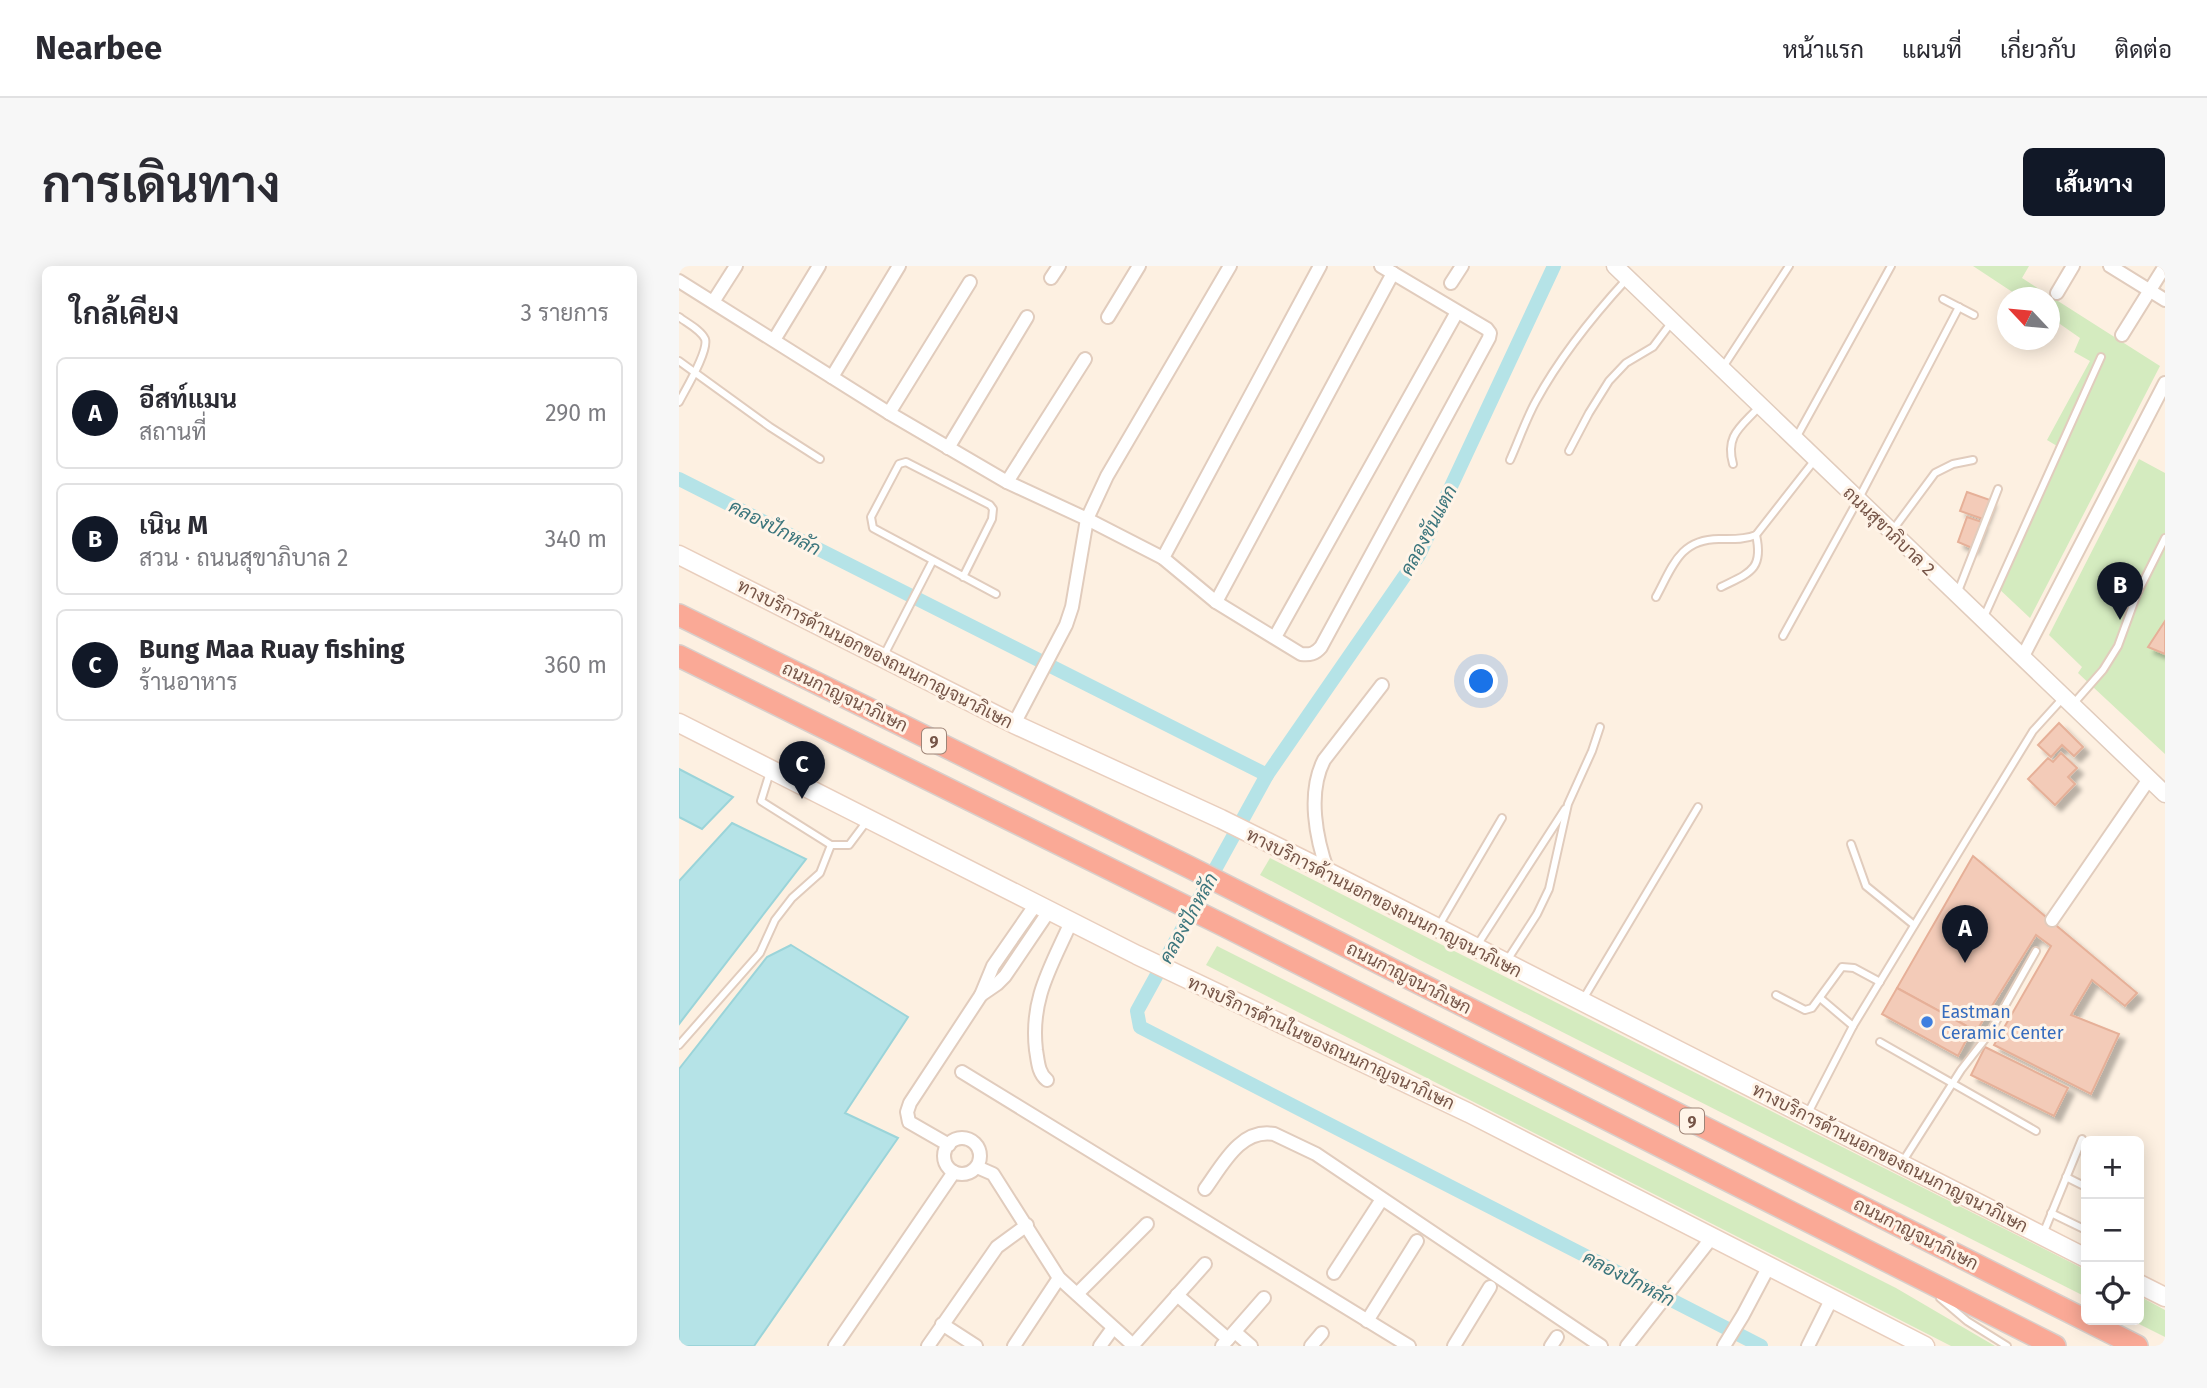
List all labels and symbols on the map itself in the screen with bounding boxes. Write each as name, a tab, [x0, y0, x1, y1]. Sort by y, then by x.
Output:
north arrow	[1997, 287, 2060, 350]
water label: คลองขันแตก	[1395, 481, 1462, 579]
street label: ถนนสุขาภิบาล 2	[1838, 482, 1939, 581]
water label: คลองปักหลัก	[725, 495, 824, 560]
pin: B	[2097, 562, 2143, 620]
street label: ทางบริการด้านนอกของถนนกาญจนาภิเษก	[734, 575, 1016, 733]
street label: ถนนกาญจนาภิเษก	[779, 657, 911, 737]
your location	[1464, 664, 1498, 698]
road number: 9	[922, 728, 946, 754]
pin: C	[779, 741, 825, 799]
street label: ทางบริการด้านนอกของถนนกาญจนาภิเษก	[1243, 824, 1525, 982]
water label: คลองปักหลัก	[1154, 869, 1223, 967]
pin: A	[1942, 905, 1988, 963]
street label: ถนนกาญจนาภิเษก	[1343, 937, 1475, 1019]
street label: ทางบริการด้านในของถนนกาญจนาภิเษก	[1184, 969, 1459, 1115]
place label: Eastman Ceramic Center	[1941, 1001, 2064, 1044]
marker: Eastman Ceramic Center	[1919, 1014, 1935, 1030]
street label: ทางบริการด้านนอกของถนนกาญจนาภิเษก	[1749, 1079, 2031, 1237]
road number: 9	[1680, 1108, 1704, 1134]
street label: ถนนกาญจนาภิเษก	[1850, 1193, 1982, 1275]
water label: คลองปักหลัก	[1579, 1246, 1678, 1311]

